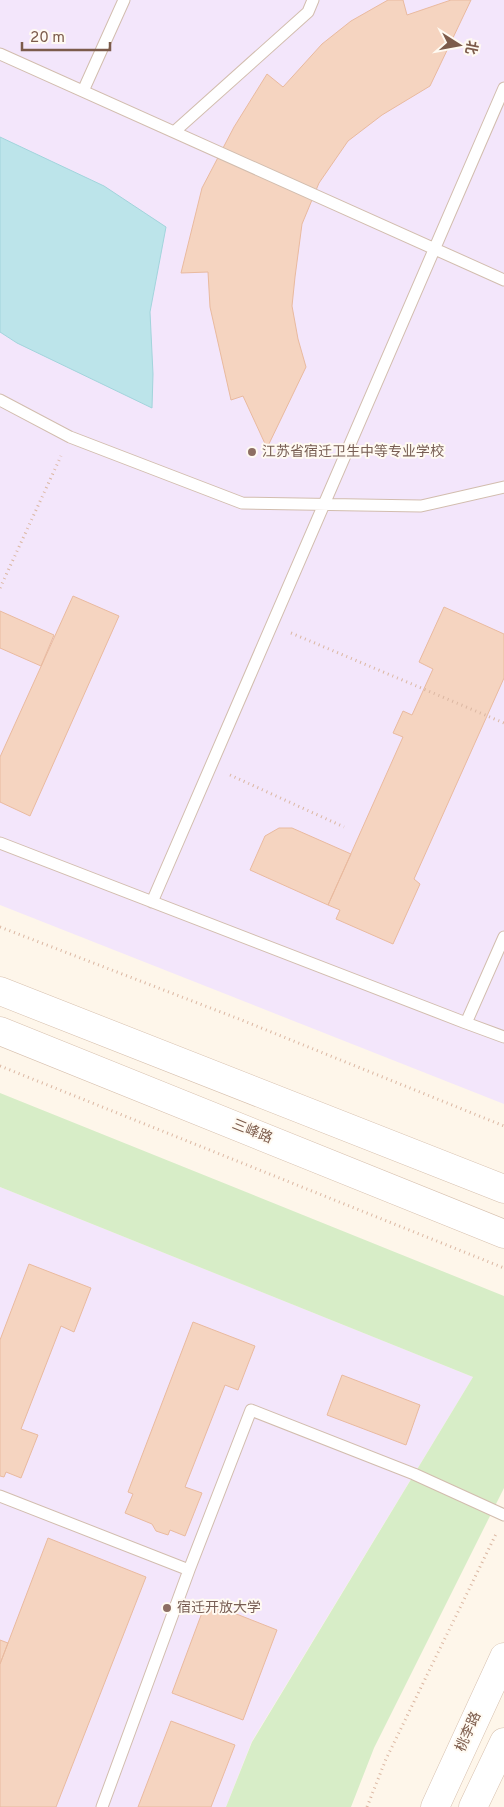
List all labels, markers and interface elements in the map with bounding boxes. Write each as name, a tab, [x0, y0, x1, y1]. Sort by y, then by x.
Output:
scale bar	[22, 20, 110, 52]
north arrow	[434, 20, 484, 70]
text: 20 m	[30, 29, 65, 48]
text: 北	[461, 39, 480, 56]
place label: 江苏省宿迁卫生中等专业学校	[262, 443, 444, 461]
marker: 江苏省宿迁卫生中等专业学校	[246, 446, 258, 458]
street label: 三峰路	[229, 1115, 275, 1148]
place label: 宿迁开放大学	[177, 1599, 261, 1617]
marker: 宿迁开放大学	[161, 1602, 173, 1614]
street label: 桃李路	[453, 1709, 485, 1755]

